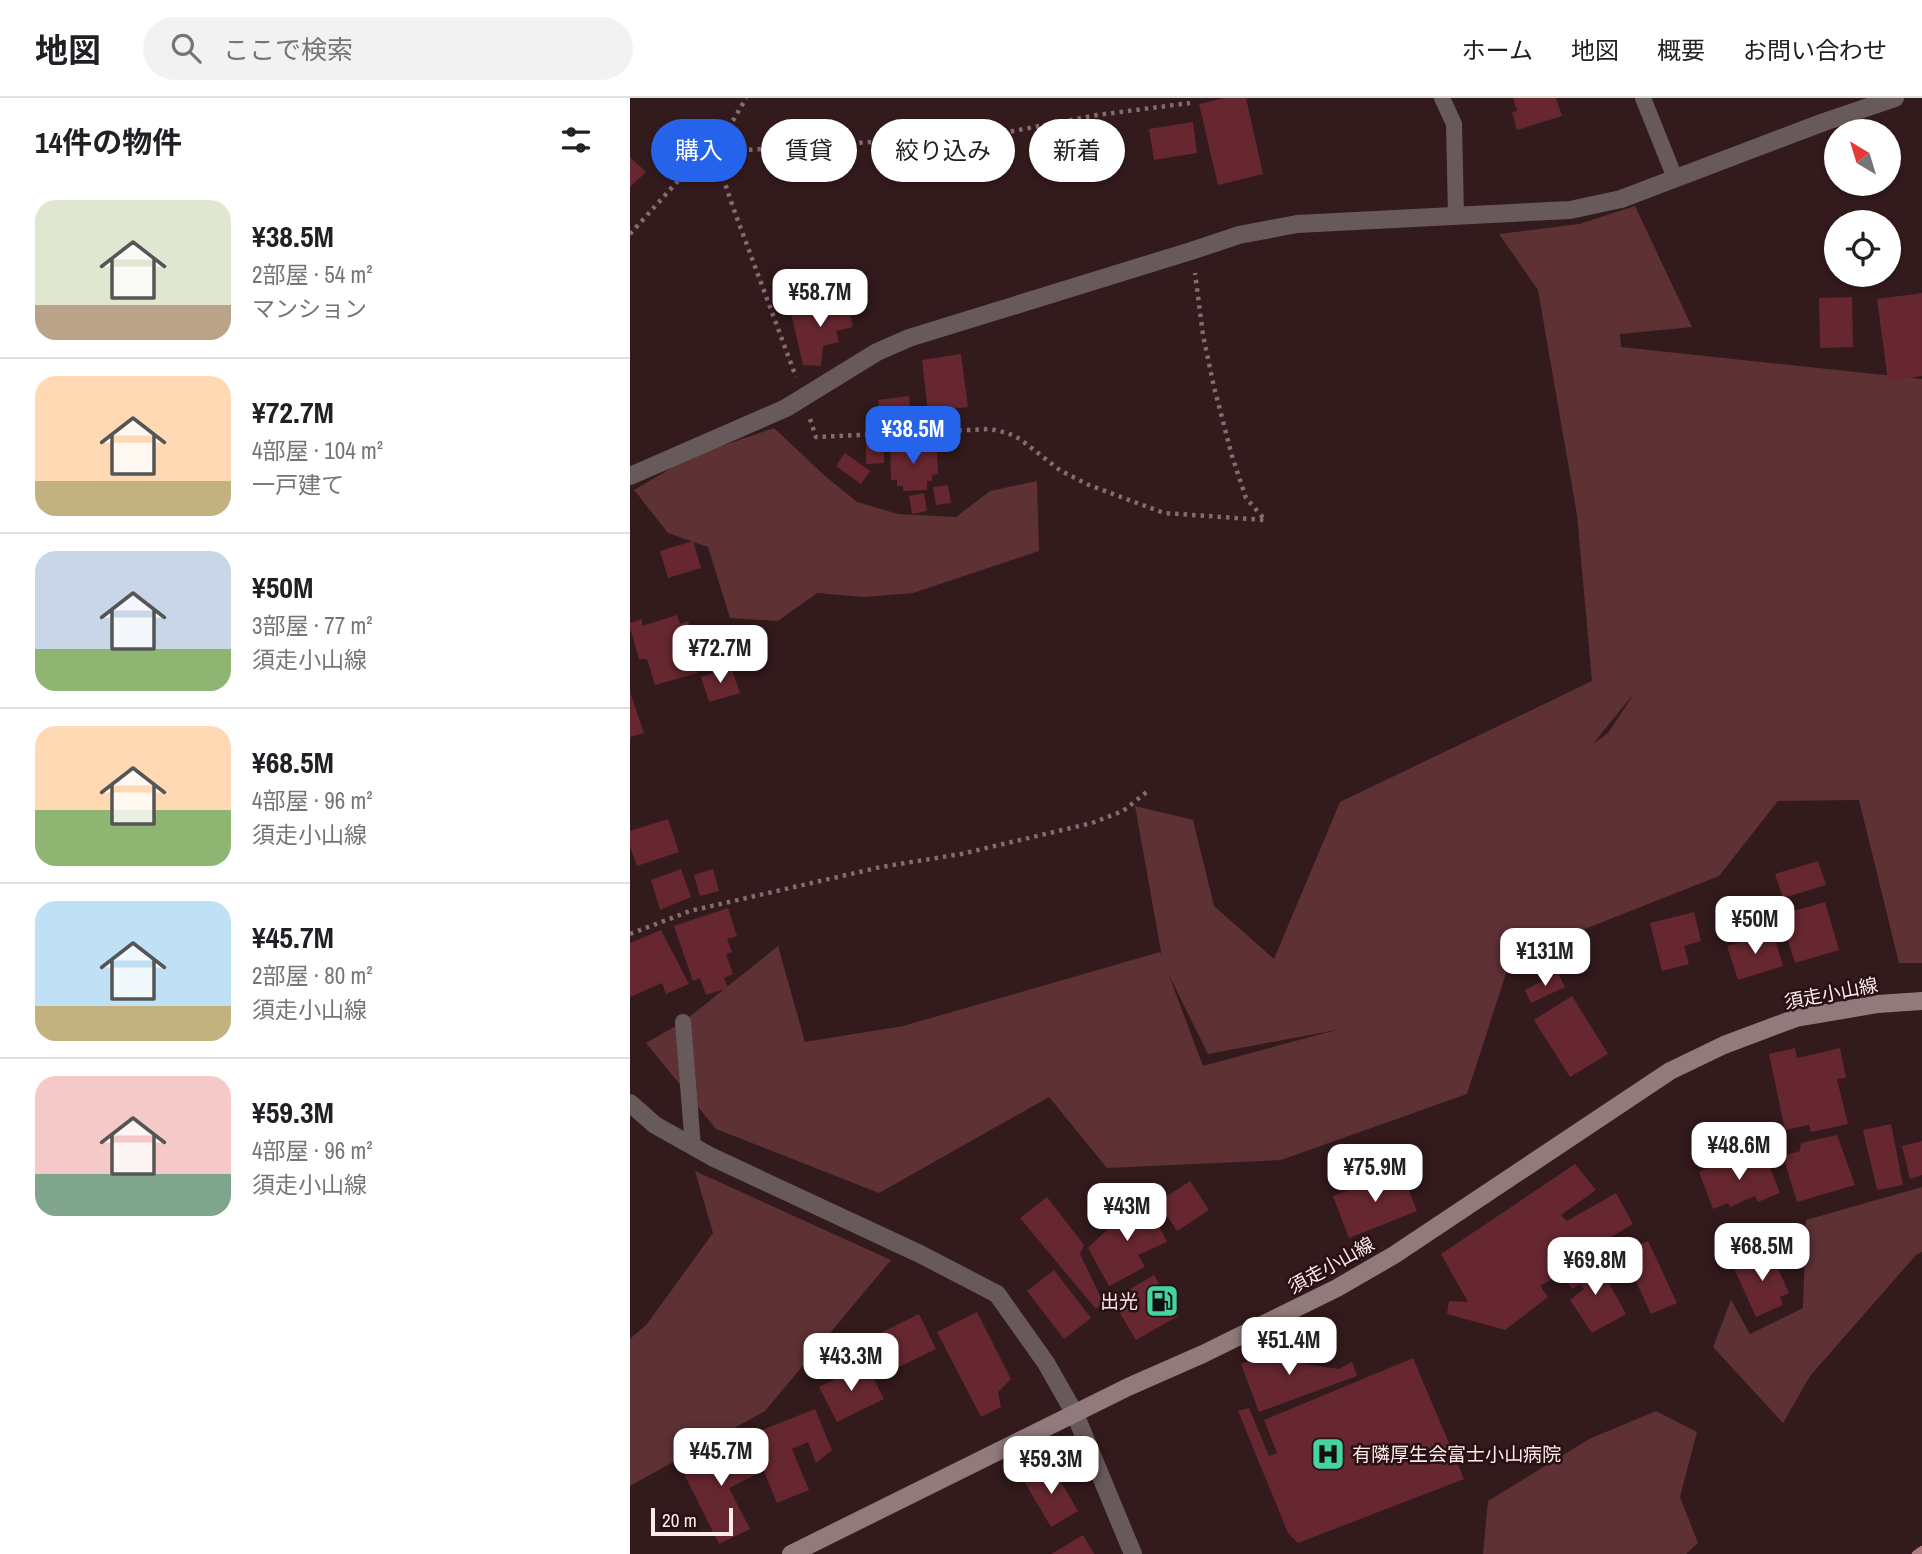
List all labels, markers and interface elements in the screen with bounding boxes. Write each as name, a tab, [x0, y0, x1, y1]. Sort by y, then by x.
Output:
search box	[143, 17, 633, 80]
text: 地図	[35, 28, 101, 72]
icon: search	[167, 29, 205, 67]
text: ここで検索	[223, 32, 353, 67]
text: ホーム	[1462, 34, 1533, 66]
text: 地図	[1571, 34, 1619, 66]
text: 概要	[1657, 34, 1705, 66]
text: お問い合わせ	[1743, 34, 1887, 66]
chip: 購入	[651, 119, 747, 182]
chip: 賃貸	[761, 119, 857, 182]
chip: 絞り込み	[871, 119, 1015, 182]
chip: 新着	[1029, 119, 1125, 182]
north arrow	[1824, 119, 1900, 196]
map controls	[1824, 119, 1901, 287]
icon: filters	[557, 121, 595, 159]
text: 14件の物件	[35, 122, 182, 162]
button: locate	[1824, 210, 1901, 287]
text: ¥38.5M	[252, 216, 334, 256]
icon: home	[91, 228, 175, 312]
text: 2部屋 · 54 m²	[252, 259, 372, 290]
pin: ¥58.7M	[763, 270, 877, 329]
text: ¥58.7M	[789, 276, 851, 307]
text: マンション	[252, 293, 367, 324]
text: ¥72.7M	[252, 392, 334, 432]
icon: home	[91, 404, 175, 488]
pin: ¥38.5M	[856, 406, 970, 466]
text: ¥38.5M	[882, 413, 944, 444]
text: 4部屋 · 104 m²	[252, 435, 383, 466]
text: 一戸建て	[252, 469, 344, 500]
text: ¥50M	[252, 567, 314, 607]
icon: home	[91, 579, 175, 663]
text: 3部屋 · 77 m²	[252, 610, 372, 641]
pin: ¥72.7M	[663, 626, 777, 685]
text: ¥72.7M	[689, 632, 751, 663]
text: 須走小山線	[252, 644, 367, 675]
text: ¥68.5M	[252, 742, 334, 782]
icon: home	[91, 754, 175, 838]
text: 4部屋 · 96 m²	[252, 785, 372, 816]
text: 須走小山線	[252, 819, 367, 850]
pin: ¥50M	[1714, 896, 1796, 956]
text: ¥50M	[1731, 903, 1779, 934]
text: ¥45.7M	[252, 917, 334, 957]
pin: ¥131M	[1496, 928, 1594, 988]
icon: home	[91, 929, 175, 1013]
text: ¥131M	[1516, 935, 1574, 966]
text: 2部屋 · 80 m²	[252, 960, 372, 991]
street label: 須走小山線	[1782, 971, 1880, 1015]
text: 須走小山線	[252, 994, 367, 1025]
text: ¥59.3M	[252, 1092, 334, 1132]
icon: home	[91, 1104, 175, 1188]
pin: ¥48.6M	[1682, 1122, 1796, 1182]
text: ¥48.6M	[1708, 1129, 1770, 1160]
text: 4部屋 · 96 m²	[252, 1135, 372, 1166]
pin: ¥75.9M	[1318, 1144, 1432, 1204]
text: ¥75.9M	[1344, 1151, 1406, 1182]
text: 須走小山線	[252, 1169, 367, 1200]
pin: ¥43M	[1086, 1184, 1168, 1243]
text: ¥43M	[1103, 1190, 1151, 1221]
pin: ¥68.5M	[1705, 1224, 1819, 1283]
text: ¥68.5M	[1731, 1230, 1793, 1261]
street label: 須走小山線	[1283, 1231, 1379, 1299]
pin: ¥69.8M	[1538, 1238, 1652, 1297]
text: ¥69.8M	[1564, 1244, 1626, 1275]
fuel station icon: 出光	[1143, 1282, 1181, 1320]
place label: 出光	[1100, 1288, 1138, 1314]
pin: ¥51.4M	[1232, 1318, 1346, 1377]
text: ¥51.4M	[1258, 1324, 1320, 1355]
pin: ¥43.3M	[794, 1334, 908, 1393]
text: ¥43.3M	[820, 1340, 882, 1371]
pin: ¥45.7M	[664, 1428, 778, 1488]
text: ¥45.7M	[690, 1435, 752, 1466]
hospital icon: 有隣厚生会富士小山病院	[1309, 1435, 1347, 1473]
pin: ¥59.3M	[994, 1436, 1108, 1496]
place label: 有隣厚生会富士小山病院	[1352, 1441, 1561, 1467]
text: ¥59.3M	[1020, 1443, 1082, 1474]
scale bar	[651, 1505, 733, 1537]
text: 20 m	[662, 1507, 697, 1533]

